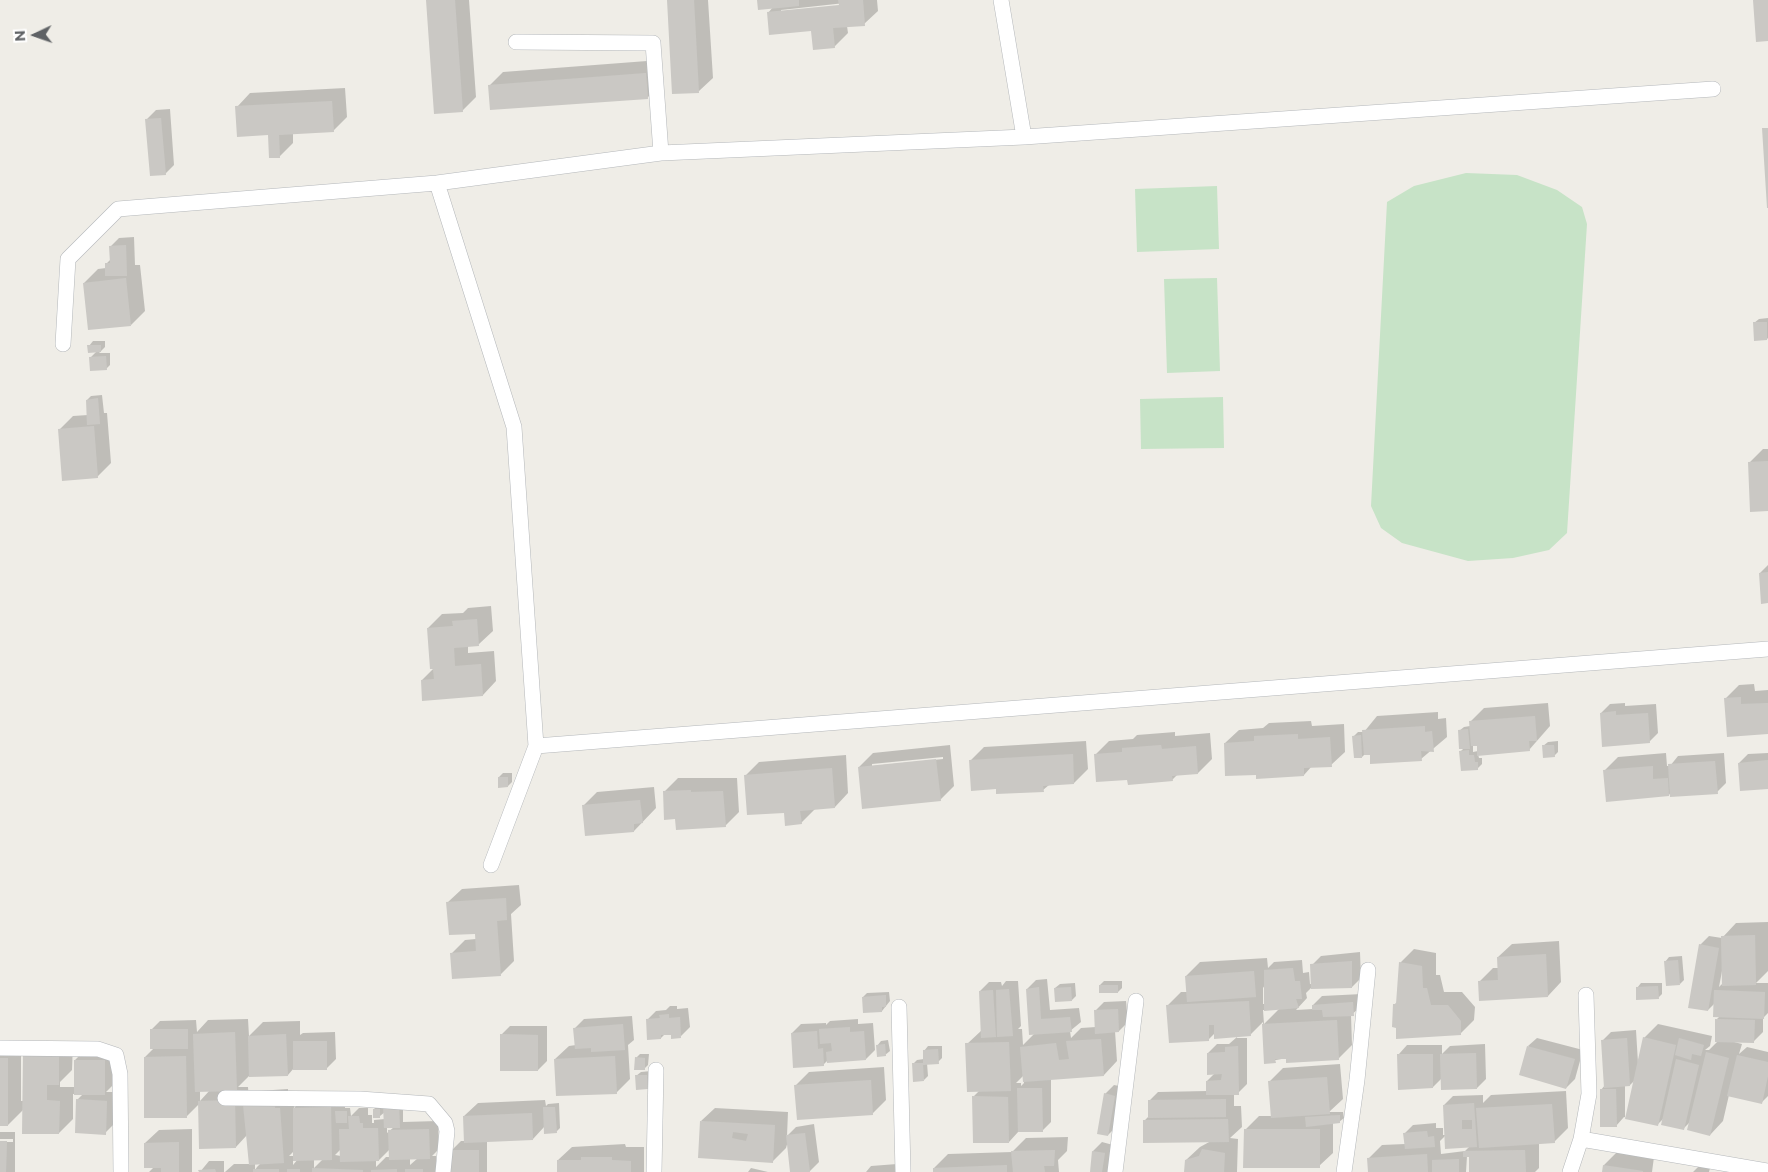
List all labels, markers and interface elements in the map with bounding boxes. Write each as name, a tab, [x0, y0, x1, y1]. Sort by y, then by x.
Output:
north arrow	[10, 10, 60, 60]
text: N	[11, 30, 29, 42]

